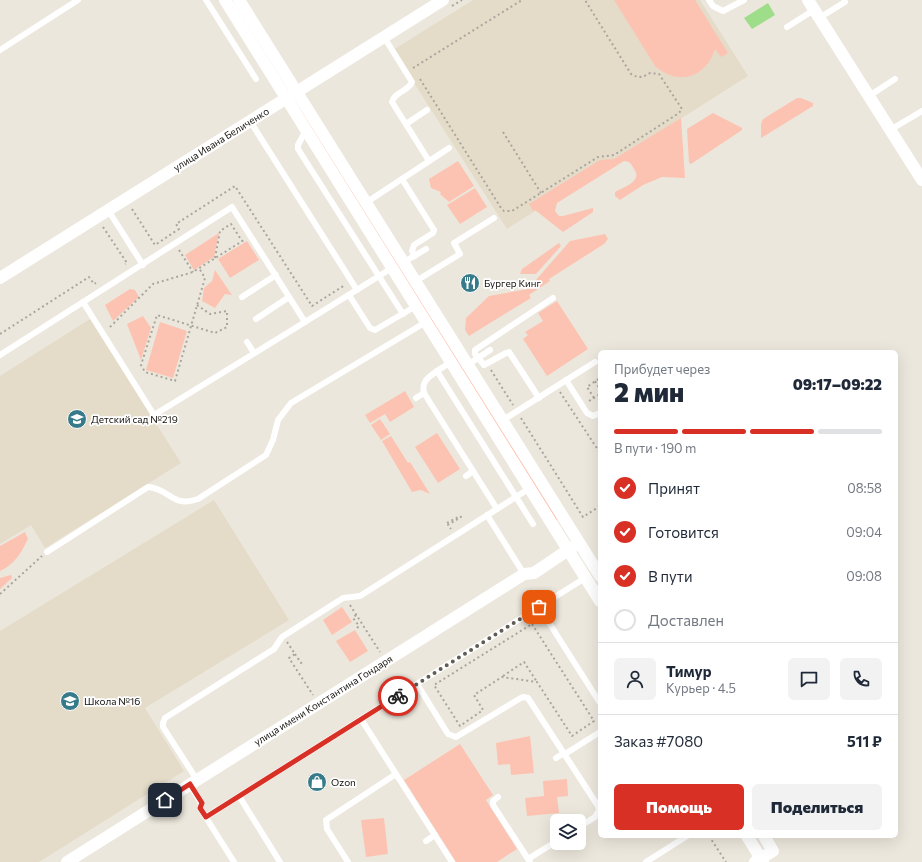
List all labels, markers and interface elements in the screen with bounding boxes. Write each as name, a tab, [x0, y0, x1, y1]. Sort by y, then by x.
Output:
street label: улица Ивана Беличенко	[171, 105, 271, 173]
restaurant icon: Бургер Кинг	[459, 272, 481, 294]
place label: Бургер Кинг	[484, 277, 542, 289]
text: Прибудет через	[614, 361, 710, 377]
text: 09:17–09:22	[793, 375, 882, 393]
text: 2 мин	[614, 376, 684, 407]
school or university icon: Детский сад №219	[66, 408, 88, 430]
place label: Детский сад №219	[91, 413, 178, 425]
text: В пути · 190 m	[614, 440, 696, 456]
icon: check	[614, 477, 636, 499]
text: Принят	[648, 479, 700, 497]
text: 08:58	[847, 480, 882, 496]
icon: check	[614, 521, 636, 543]
text: Готовится	[648, 523, 719, 541]
text: 09:04	[846, 524, 882, 540]
icon: check	[614, 565, 636, 587]
text: В пути	[648, 567, 693, 585]
text: 09:08	[846, 568, 882, 584]
pin	[522, 590, 556, 624]
icon: bag	[528, 596, 550, 618]
text: Доставлен	[648, 611, 724, 629]
street label: улица имени Константина Гондаря	[251, 652, 395, 748]
button: person	[614, 658, 656, 700]
button: chat	[788, 658, 830, 700]
button: phone	[840, 658, 882, 700]
text: Тимур	[666, 662, 711, 680]
courier	[378, 676, 418, 716]
text: Курьер · 4.5	[666, 680, 736, 696]
icon: bike	[387, 685, 409, 707]
school or university icon: Школа №16	[59, 690, 81, 712]
place label: Школа №16	[84, 695, 140, 707]
text: Заказ #7080	[614, 732, 703, 750]
text: 511 ₽	[847, 732, 882, 750]
shop icon: Ozon	[306, 771, 328, 793]
place label: Ozon	[331, 776, 356, 788]
pin	[148, 783, 182, 817]
button: Помощь	[614, 784, 744, 830]
button: Поделиться	[752, 784, 882, 830]
icon: home	[154, 789, 176, 811]
map controls	[550, 814, 586, 850]
button: layers	[550, 814, 586, 850]

